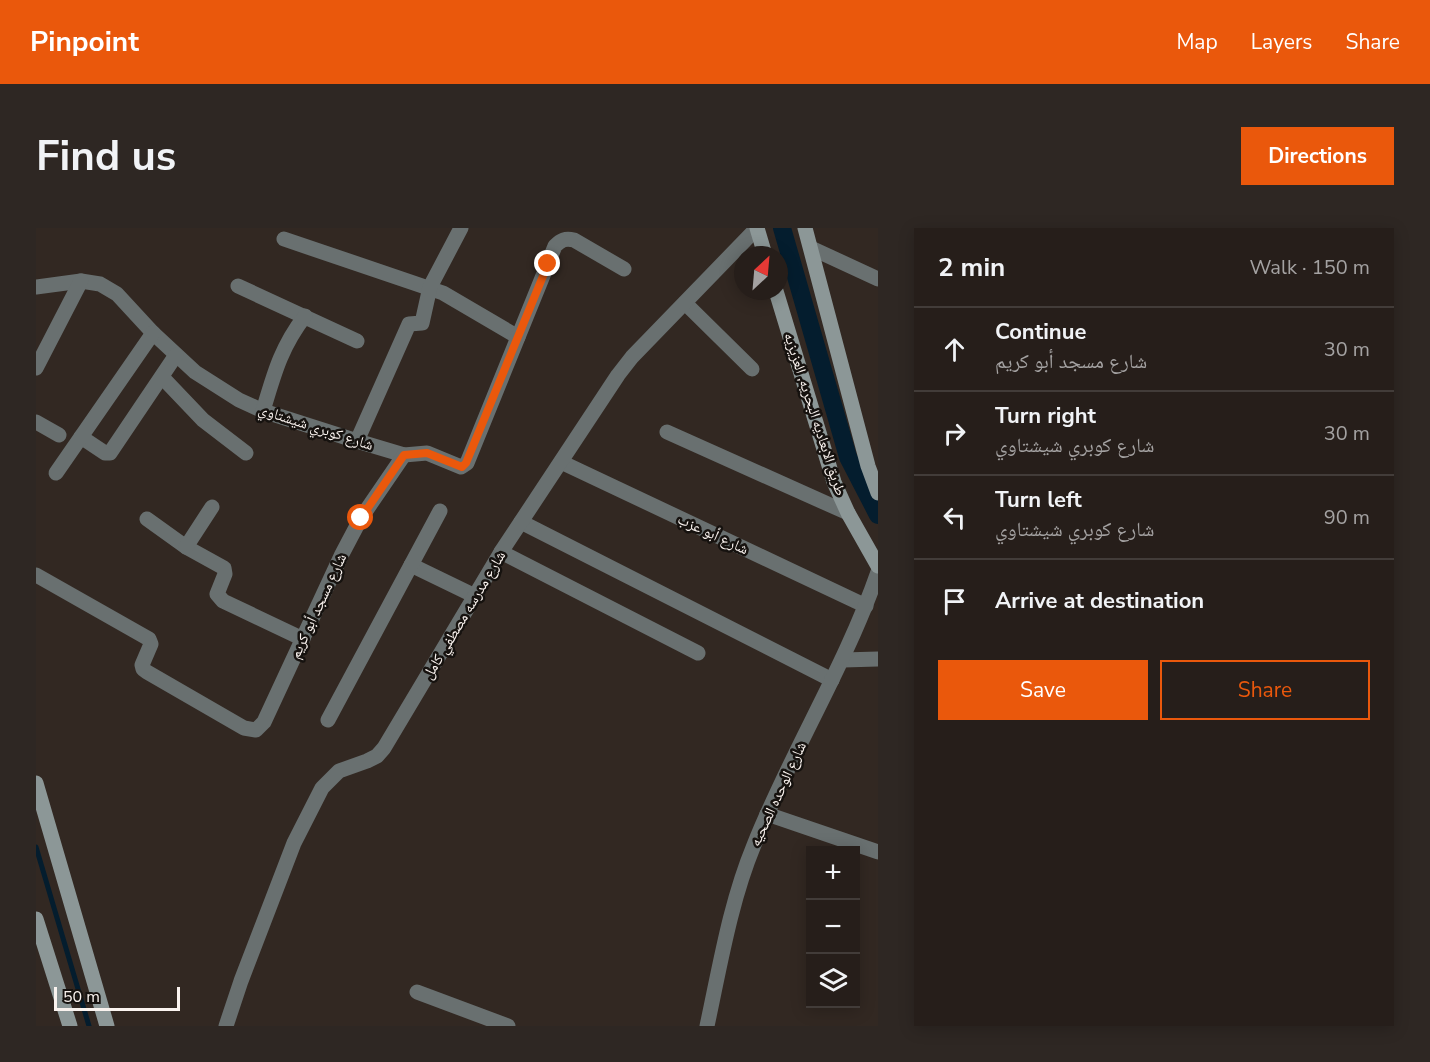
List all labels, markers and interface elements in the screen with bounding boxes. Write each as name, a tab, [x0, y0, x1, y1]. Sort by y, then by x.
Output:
text: Pinpoint	[30, 23, 139, 61]
text: Map	[1176, 28, 1218, 56]
text: Layers	[1251, 28, 1312, 56]
text: Share	[1345, 28, 1400, 56]
button: Directions	[1241, 127, 1394, 185]
text: Find us	[36, 128, 176, 185]
north arrow	[734, 246, 788, 300]
route end	[534, 250, 560, 276]
text: 2 min	[938, 250, 1005, 285]
text: Walk · 150 m	[1250, 254, 1370, 281]
text: Continue	[995, 317, 1086, 347]
street label: طريق الابعاديه البحريه, العزيزيه	[779, 330, 851, 498]
icon: ahead	[938, 333, 971, 366]
text: 30 m	[1324, 336, 1370, 363]
text: شارع مسجد أبو كريم	[995, 348, 1147, 375]
street label: شارع كوبري شيشتاوي	[255, 399, 376, 457]
text: Turn right	[995, 401, 1096, 431]
icon: right	[938, 417, 971, 450]
text: 30 m	[1324, 420, 1370, 447]
text: شارع كوبري شيشتاوي	[995, 432, 1155, 459]
text: Turn left	[995, 485, 1082, 515]
icon: left	[938, 501, 971, 534]
route start	[347, 504, 373, 530]
text: 90 m	[1324, 504, 1370, 531]
street label: شارع أبو عزب	[674, 509, 752, 559]
text: شارع كوبري شيشتاوي	[995, 516, 1155, 543]
street label: شارع مدرسه مصطفي كامل	[418, 547, 512, 684]
street label: شارع مسجد أبو كريم	[285, 550, 351, 662]
icon: arrive	[938, 585, 971, 618]
text: Arrive at destination	[995, 586, 1204, 616]
button: Save	[938, 660, 1148, 720]
button: Share	[1160, 660, 1370, 720]
street label: شارع الوحده الصحيه	[745, 738, 811, 850]
map controls	[806, 846, 860, 1008]
button: +	[806, 846, 860, 900]
button: −	[806, 900, 860, 954]
button: layers	[806, 954, 860, 1008]
scale bar	[54, 984, 180, 1012]
text: 50 m	[63, 986, 100, 1008]

